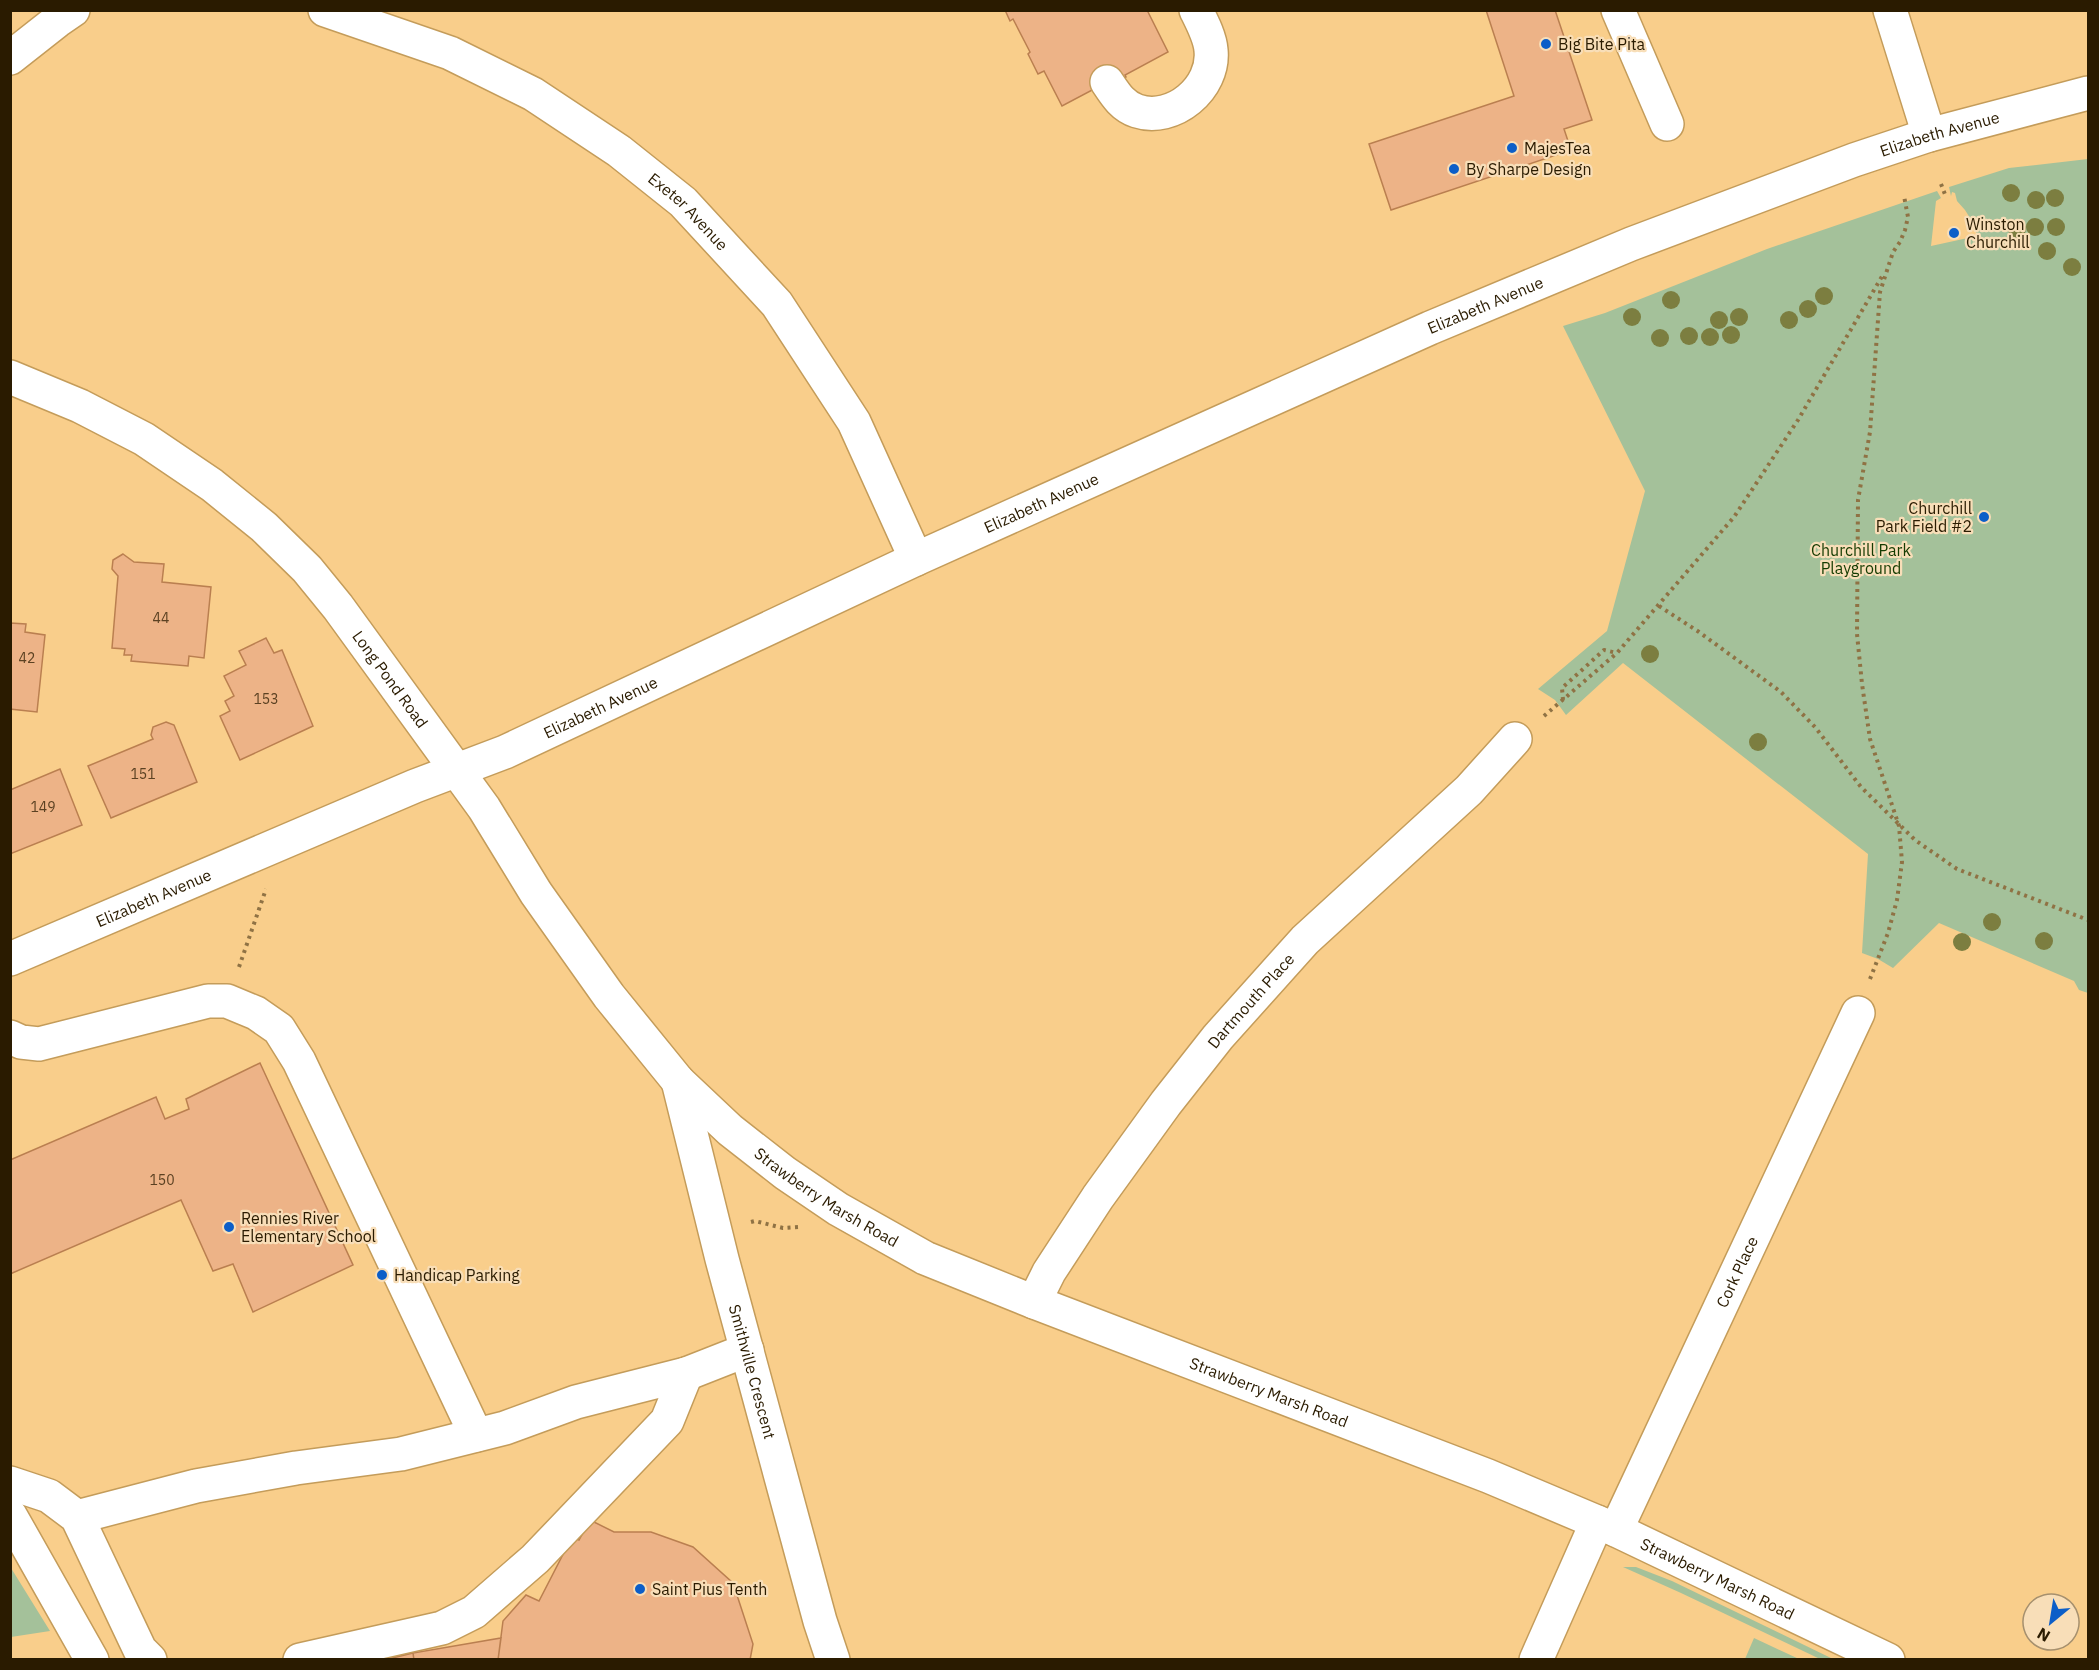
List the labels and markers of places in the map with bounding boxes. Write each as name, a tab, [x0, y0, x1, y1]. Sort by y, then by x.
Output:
place label: Big Bite Pita	[1558, 34, 1646, 54]
marker: Big Bite Pita	[1539, 37, 1553, 51]
place label: MajesTea	[1524, 138, 1591, 158]
marker: MajesTea	[1505, 141, 1519, 155]
place label: By Sharpe Design	[1466, 159, 1592, 179]
marker: By Sharpe Design	[1447, 162, 1461, 176]
place label: Winston Churchill	[1966, 214, 2030, 252]
marker: Winston Churchill	[1947, 226, 1961, 240]
place label: Churchill Park Field #2	[1876, 498, 1972, 536]
marker: Churchill Park Field #2	[1977, 510, 1991, 524]
place label: Rennies River Elementary School	[241, 1208, 376, 1246]
marker: Rennies River Elementary School	[222, 1220, 236, 1234]
place label: Handicap Parking	[394, 1265, 520, 1285]
marker: Handicap Parking	[375, 1268, 389, 1282]
place label: Saint Pius Tenth	[652, 1579, 767, 1599]
marker: Saint Pius Tenth	[633, 1582, 647, 1596]

